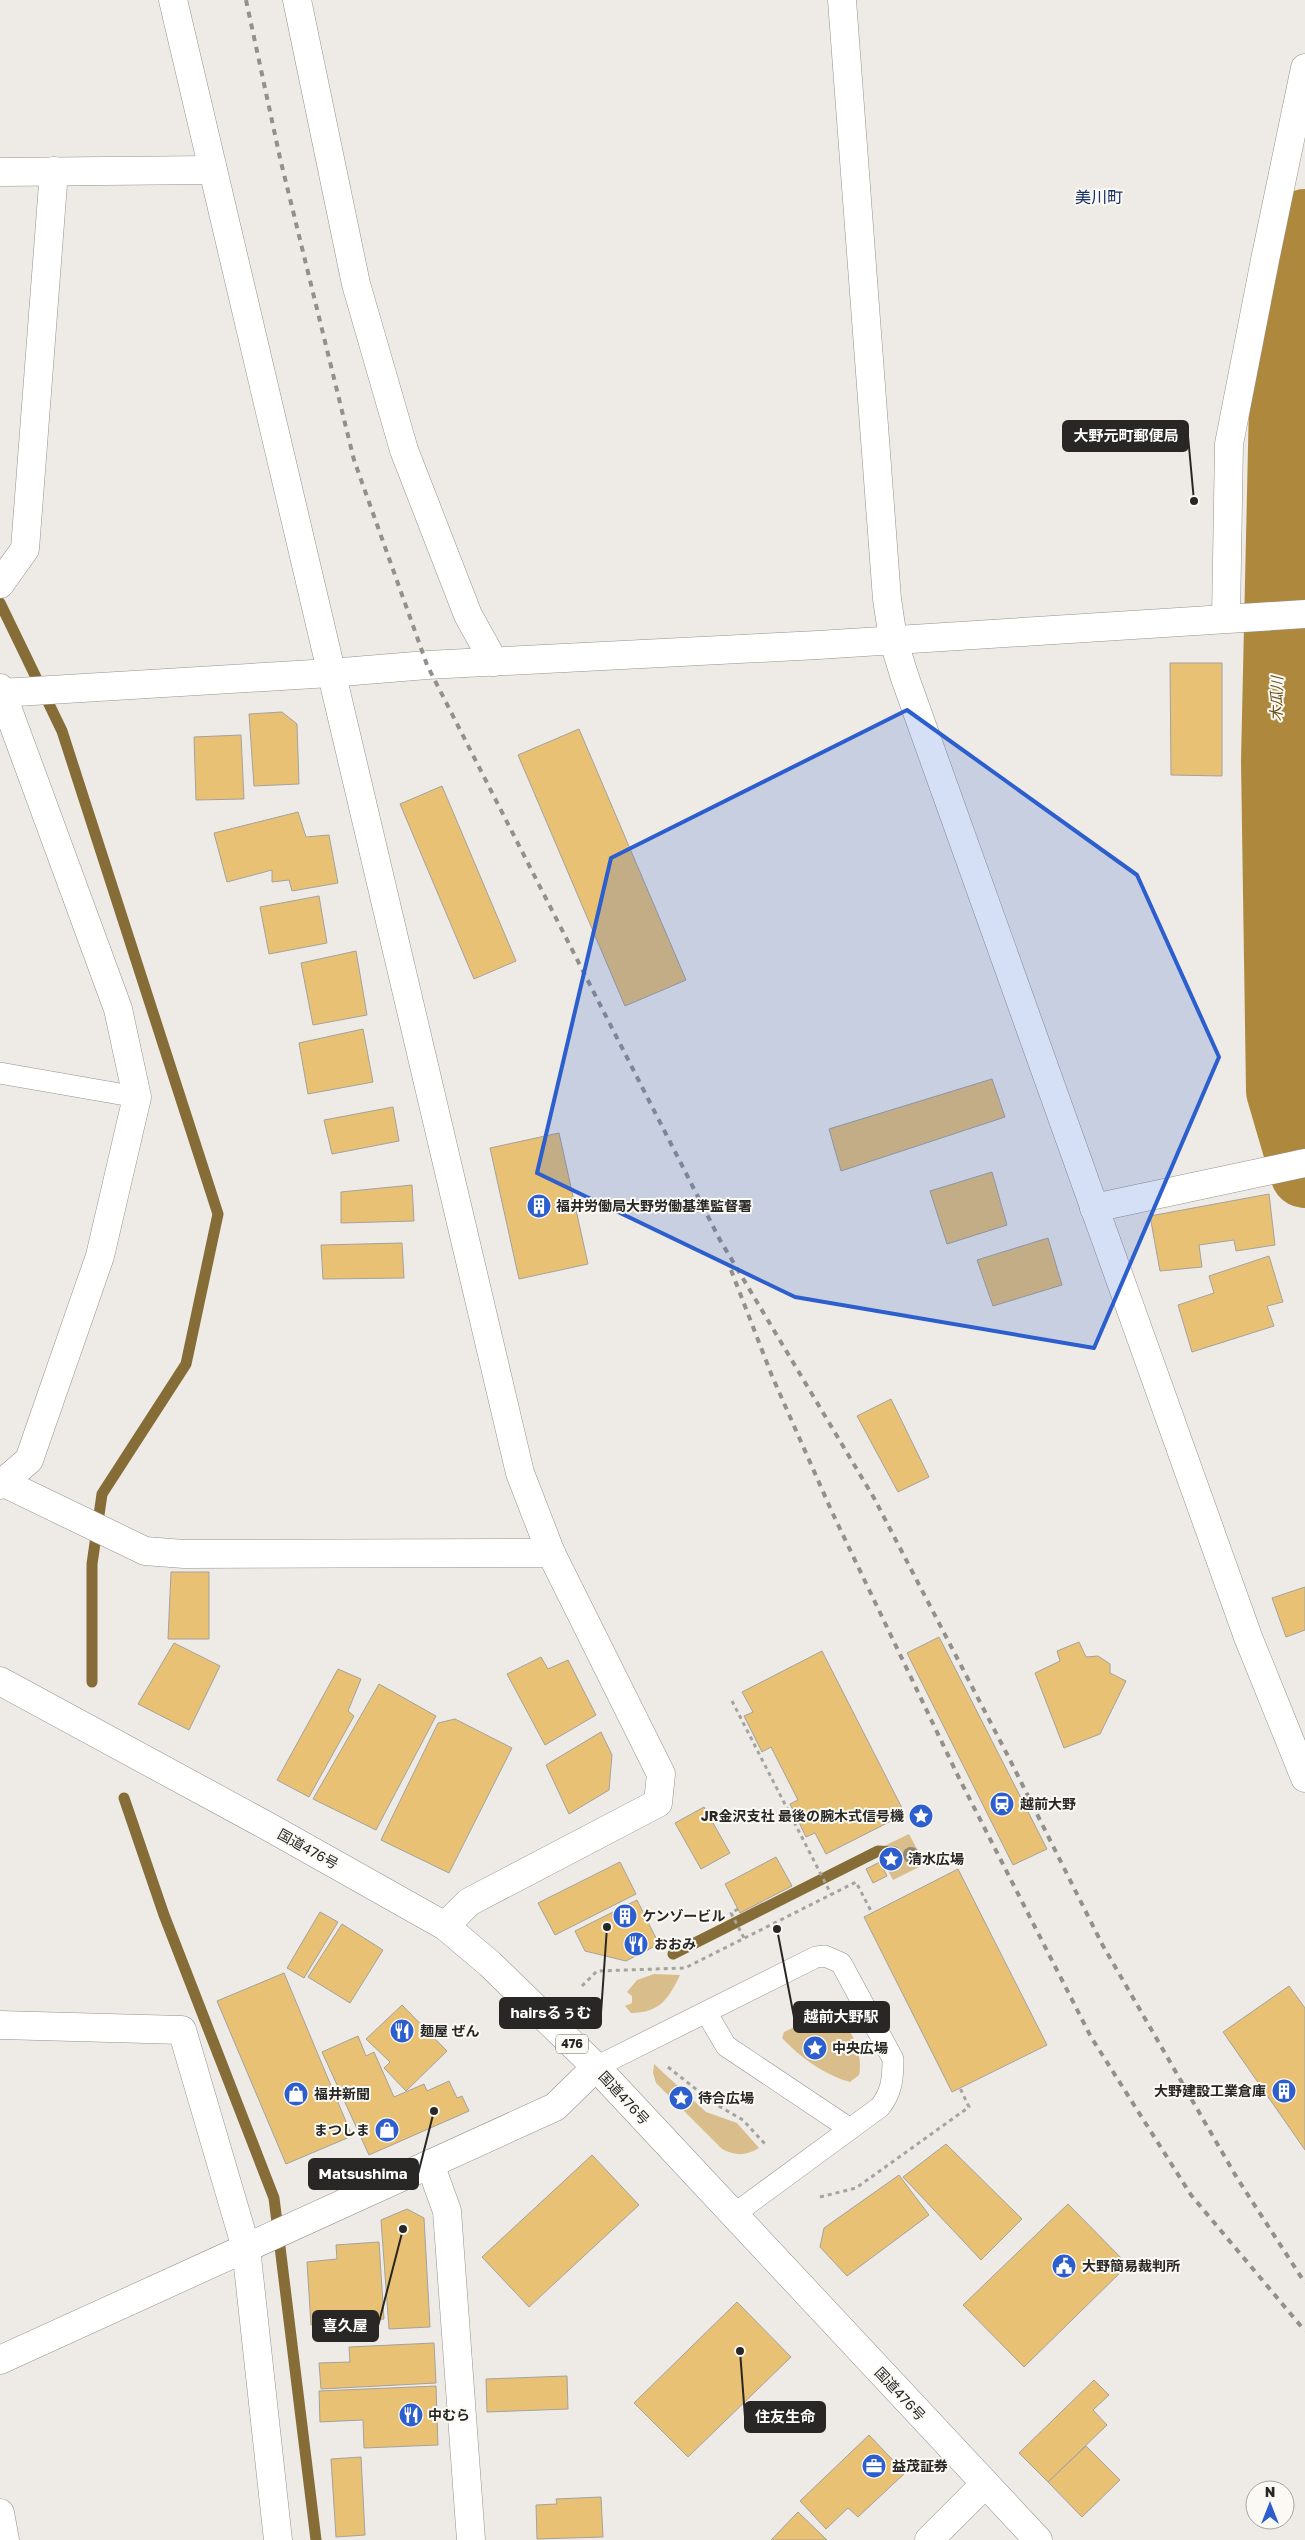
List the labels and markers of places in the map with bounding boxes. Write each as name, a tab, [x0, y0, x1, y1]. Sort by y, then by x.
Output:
callout: 大野元町郵便局	[1063, 421, 1188, 451]
building icon: 福井労働局大野労働基準監督署	[526, 1193, 552, 1219]
place label: 福井労働局大野労働基準監督署	[556, 1197, 752, 1214]
station icon: 越前大野	[989, 1791, 1015, 1817]
place label: 越前大野	[1020, 1795, 1076, 1812]
place icon: JR金沢支社 最後の腕木式信号機	[908, 1803, 934, 1829]
place label: JR金沢支社 最後の腕木式信号機	[701, 1807, 904, 1824]
place icon: 清水広場	[878, 1846, 904, 1872]
place label: 清水広場	[908, 1850, 964, 1867]
building icon: ケンゾービル	[612, 1903, 638, 1929]
place label: ケンゾービル	[642, 1907, 726, 1924]
restaurant icon: おおみ	[623, 1931, 649, 1957]
place label: おおみ	[654, 1935, 696, 1952]
callout: hairsるぅむ	[500, 1998, 601, 2028]
callout: 越前大野駅	[794, 2002, 889, 2032]
restaurant icon: 麺屋 ぜん	[389, 2018, 415, 2044]
place label: 麺屋 ぜん	[420, 2022, 480, 2039]
place icon: 中央広場	[802, 2035, 828, 2061]
place label: 中央広場	[832, 2039, 888, 2056]
building icon: 大野建設工業倉庫	[1271, 2078, 1297, 2104]
shop icon: 福井新聞	[283, 2081, 309, 2107]
place label: 大野建設工業倉庫	[1154, 2082, 1266, 2099]
place label: 福井新聞	[314, 2085, 370, 2102]
place icon: 待合広場	[668, 2085, 694, 2111]
place label: 待合広場	[698, 2089, 754, 2106]
shop icon: まつしま	[374, 2117, 400, 2143]
place label: まつしま	[314, 2121, 370, 2138]
callout: Matsushima	[309, 2159, 418, 2189]
public building icon: 大野簡易裁判所	[1051, 2253, 1077, 2279]
place label: 大野簡易裁判所	[1082, 2257, 1180, 2274]
callout: 喜久屋	[313, 2311, 378, 2341]
restaurant icon: 中むら	[398, 2402, 424, 2428]
callout: 住友生命	[745, 2402, 825, 2432]
place label: 中むら	[428, 2406, 470, 2423]
office icon: 益茂証券	[861, 2453, 887, 2479]
place label: 益茂証券	[892, 2457, 948, 2474]

